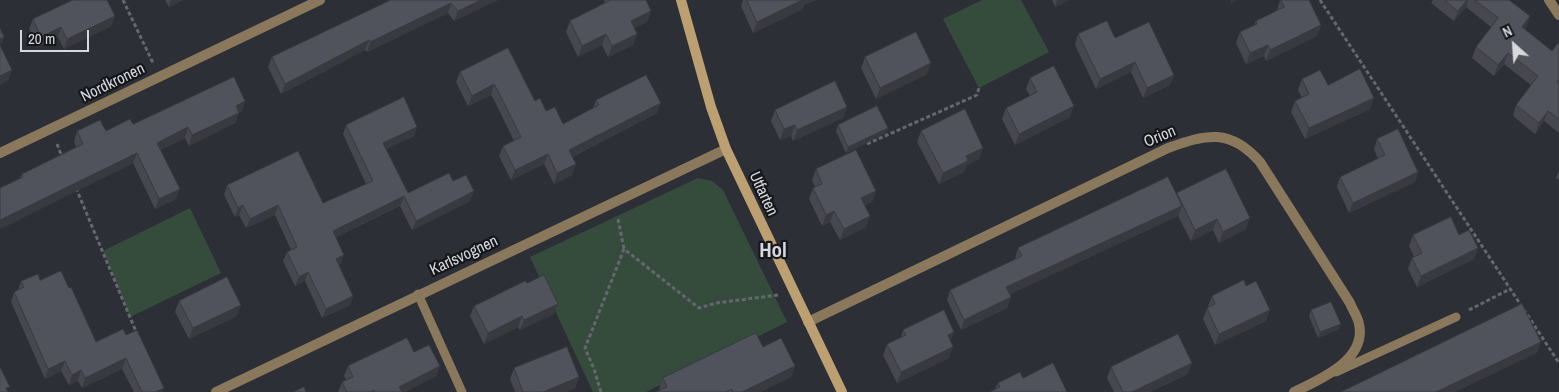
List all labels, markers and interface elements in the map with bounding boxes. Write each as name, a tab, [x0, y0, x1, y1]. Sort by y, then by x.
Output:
scale bar	[22, 20, 91, 52]
north arrow	[1489, 20, 1539, 70]
text: N	[1500, 22, 1515, 41]
text: 20 m	[28, 28, 55, 49]
street label: Nordkronen	[78, 59, 148, 107]
street label: Orion	[1141, 122, 1179, 152]
street label: Utfarten	[744, 169, 782, 219]
street label: Karlsvognen	[427, 232, 501, 280]
district label: Hol	[759, 238, 787, 264]

